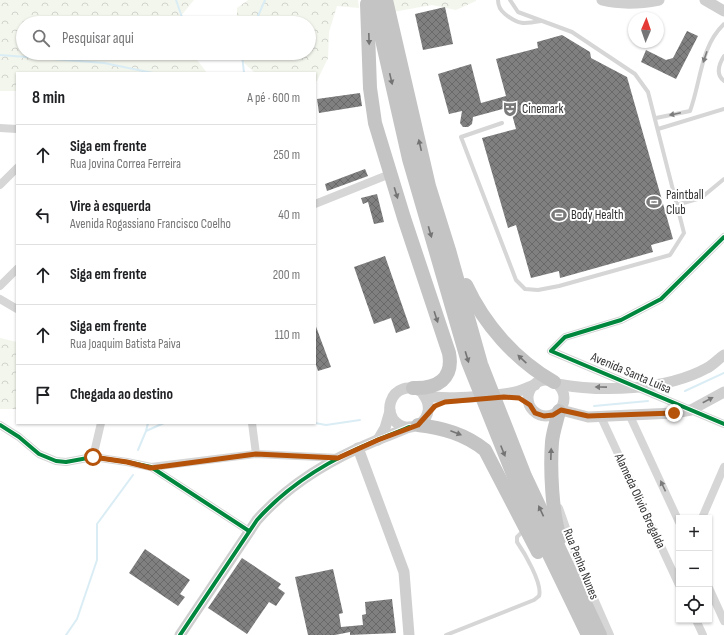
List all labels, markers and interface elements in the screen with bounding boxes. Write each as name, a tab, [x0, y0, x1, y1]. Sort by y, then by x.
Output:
north arrow	[628, 12, 664, 48]
search box	[16, 16, 316, 60]
icon: search	[30, 27, 52, 49]
text: Pesquisar aqui	[62, 29, 134, 48]
one-way arrow	[366, 33, 372, 46]
one-way arrow	[702, 51, 708, 63]
one-way arrow	[388, 73, 394, 85]
text: 8 min	[32, 88, 65, 108]
text: A pé · 600 m	[247, 90, 300, 106]
theatre icon: Cinemark	[501, 100, 519, 118]
place label: Cinemark	[522, 101, 564, 117]
one-way arrow	[669, 111, 681, 117]
text: Siga em frente	[70, 137, 147, 156]
one-way arrow	[416, 139, 422, 152]
icon: ahead	[32, 144, 54, 166]
text: 250 m	[273, 147, 300, 163]
text: Rua Jovina Correa Ferreira	[70, 156, 181, 172]
place label: Paintball Club	[666, 187, 704, 218]
one-way arrow	[393, 188, 399, 200]
sports icon: Paintball Club	[645, 193, 663, 211]
text: Vire à esquerda	[70, 197, 151, 216]
icon: left	[32, 204, 54, 226]
sports icon: Body Health	[550, 206, 568, 224]
text: 40 m	[278, 207, 300, 223]
place label: Body Health	[571, 207, 623, 223]
text: Avenida Rogassiano Francisco Coelho	[70, 216, 231, 232]
one-way arrow	[427, 226, 433, 238]
icon: ahead	[32, 264, 54, 286]
text: Siga em frente	[70, 265, 147, 284]
text: 200 m	[273, 267, 300, 283]
one-way arrow	[434, 311, 440, 323]
text: Siga em frente	[70, 317, 147, 336]
icon: ahead	[32, 324, 54, 346]
text: 110 m	[275, 327, 300, 343]
text: Rua Joaquim Batista Paiva	[70, 336, 181, 352]
street label: Avenida Santa Luisa	[588, 349, 673, 397]
one-way arrow	[464, 351, 470, 363]
one-way arrow	[518, 355, 527, 364]
icon: arrive	[32, 384, 54, 406]
one-way arrow	[594, 384, 607, 390]
text: Chegada ao destino	[70, 385, 173, 404]
one-way arrow	[703, 397, 714, 403]
route end	[665, 404, 683, 422]
one-way arrow	[450, 431, 462, 437]
one-way arrow	[500, 445, 506, 457]
route start	[84, 448, 102, 466]
one-way arrow	[548, 448, 555, 460]
street label: Alameda Olivio Bregalda	[611, 450, 669, 551]
one-way arrow	[660, 481, 666, 492]
one-way arrow	[538, 506, 544, 517]
map controls	[676, 515, 712, 623]
button: +	[676, 515, 712, 551]
street label: Rua Penha Nunes	[560, 526, 603, 602]
button: −	[676, 551, 712, 587]
button: locate	[676, 587, 712, 623]

